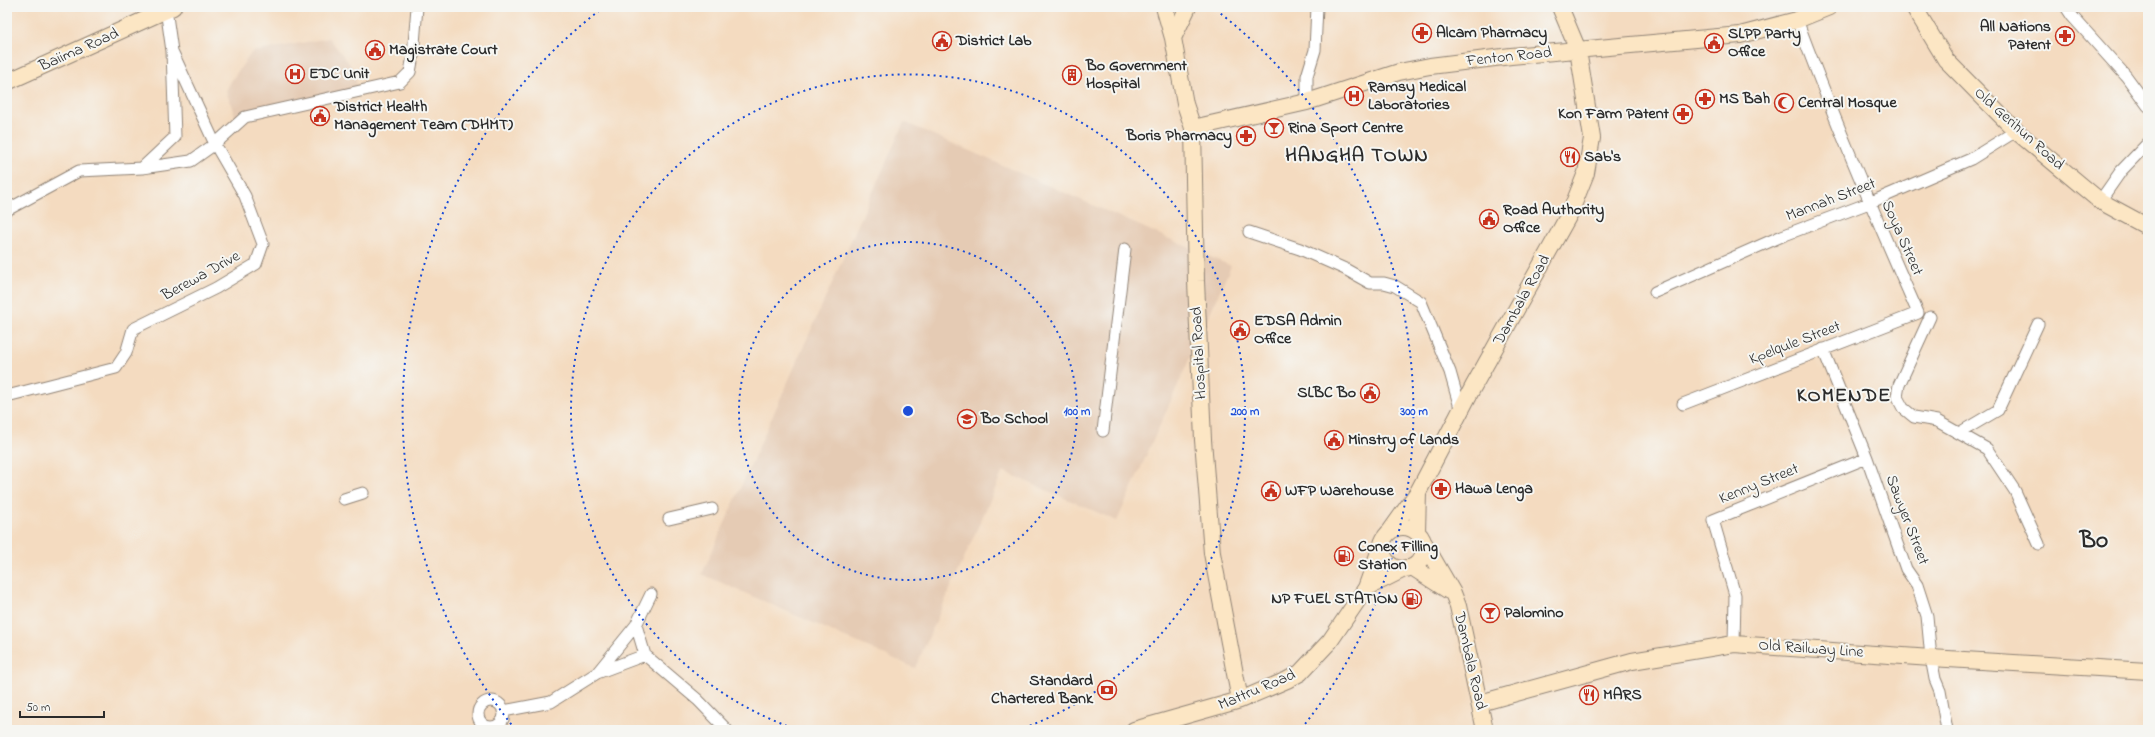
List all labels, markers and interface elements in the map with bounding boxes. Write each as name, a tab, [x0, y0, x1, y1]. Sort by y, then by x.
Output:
place label: All Nations Patent	[1980, 15, 2052, 57]
place label: Alcam Pharmacy	[1436, 21, 1547, 46]
street label: Baiima Road	[34, 22, 123, 79]
pharmacy icon: Alcam Pharmacy	[1411, 22, 1433, 44]
place label: SLPP Party Office	[1728, 22, 1801, 64]
pharmacy icon: All Nations Patent	[2054, 25, 2076, 47]
place label: District Lab	[955, 29, 1032, 53]
public building icon: District Lab	[931, 30, 953, 52]
public building icon: SLPP Party Office	[1703, 32, 1725, 54]
place label: Magistrate Court	[389, 38, 498, 63]
public building icon: Magistrate Court	[364, 39, 386, 61]
street label: Fenton Road	[1464, 41, 1553, 74]
place label: Bo Government Hospital	[1085, 54, 1188, 96]
place label: EDC Unit	[309, 62, 370, 86]
hospital icon: EDC Unit	[284, 63, 306, 85]
building icon: Bo Government Hospital	[1061, 64, 1083, 86]
place label: Ramsy Medical Laboratories	[1367, 75, 1466, 117]
street label: Old Gerihun Road	[1968, 82, 2070, 176]
hospital icon: Ramsy Medical Laboratories	[1343, 85, 1365, 107]
place label: MS Bah	[1719, 87, 1770, 111]
pharmacy icon: MS Bah	[1694, 88, 1716, 110]
place label: Central Mosque	[1798, 91, 1897, 115]
mosque icon: Central Mosque	[1773, 92, 1795, 114]
place label: District Health Management Team (DHMT)	[333, 95, 513, 138]
place label: Kon Farm Patent	[1558, 102, 1670, 126]
pharmacy icon: Kon Farm Patent	[1672, 103, 1694, 125]
public building icon: District Health Management Team (DHMT)	[309, 105, 331, 127]
place label: Rina Sport Centre	[1287, 116, 1404, 140]
bar icon: Rina Sport Centre	[1263, 117, 1285, 139]
place label: Boris Pharmacy	[1125, 124, 1232, 149]
pharmacy icon: Boris Pharmacy	[1235, 125, 1257, 147]
district label: HANGHA TOWN	[1285, 142, 1429, 171]
place label: Sab's	[1584, 145, 1621, 169]
restaurant icon: Sab's	[1559, 146, 1581, 168]
street label: Mannah Street	[1782, 172, 1880, 228]
street label: Soya Street	[1875, 196, 1930, 280]
place label: Road Authority Office	[1502, 198, 1604, 240]
public building icon: Road Authority Office	[1478, 208, 1500, 230]
street label: Berewa Drive	[156, 244, 245, 308]
street label: Dambala Road	[1487, 250, 1557, 350]
street label: Hospital Road	[1185, 306, 1213, 400]
place label: EDSA Admin Office	[1254, 309, 1342, 351]
street label: Kpelqule Street	[1746, 314, 1845, 371]
public building icon: EDSA Admin Office	[1229, 319, 1251, 341]
place label: SLBC Bo	[1297, 381, 1356, 405]
public building icon: SLBC Bo	[1359, 382, 1381, 404]
district label: KOMENDE	[1797, 382, 1891, 411]
text: 100 m	[1064, 403, 1091, 421]
text: 200 m	[1230, 403, 1260, 421]
text: 300 m	[1399, 403, 1429, 421]
centre of rings	[901, 404, 915, 418]
place label: Bo School	[980, 407, 1048, 431]
school or university icon: Bo School	[956, 408, 978, 430]
place label: Minstry of Lands	[1348, 428, 1459, 453]
public building icon: Minstry of Lands	[1323, 429, 1345, 451]
street label: Kenny Street	[1716, 457, 1803, 511]
street label: Sawyer Street	[1879, 471, 1935, 569]
place label: Hawa Lenga	[1455, 477, 1533, 502]
pharmacy icon: Hawa Lenga	[1430, 478, 1452, 500]
place label: WFP Warehouse	[1285, 479, 1394, 503]
public building icon: WFP Warehouse	[1260, 480, 1282, 502]
district label: Bo	[2079, 524, 2108, 559]
place label: Conex Filling Station	[1358, 535, 1438, 577]
fuel station icon: Conex Filling Station	[1333, 545, 1355, 567]
place label: NP FUEL STATION	[1271, 587, 1398, 611]
fuel station icon: NP FUEL STATION	[1401, 588, 1423, 610]
place label: Palomino	[1504, 601, 1563, 625]
bar icon: Palomino	[1479, 602, 1501, 624]
street label: Dambala Road	[1447, 609, 1493, 712]
street label: Old Railway Line	[1758, 633, 1865, 665]
street label: Mattru Road	[1215, 663, 1299, 717]
place label: Standard Chartered Bank	[991, 669, 1094, 711]
bank icon: Standard Chartered Bank	[1096, 679, 1118, 701]
place label: MARS	[1603, 683, 1642, 707]
restaurant icon: MARS	[1578, 684, 1600, 706]
scale bar	[20, 693, 104, 719]
text: 50 m	[26, 699, 50, 717]

